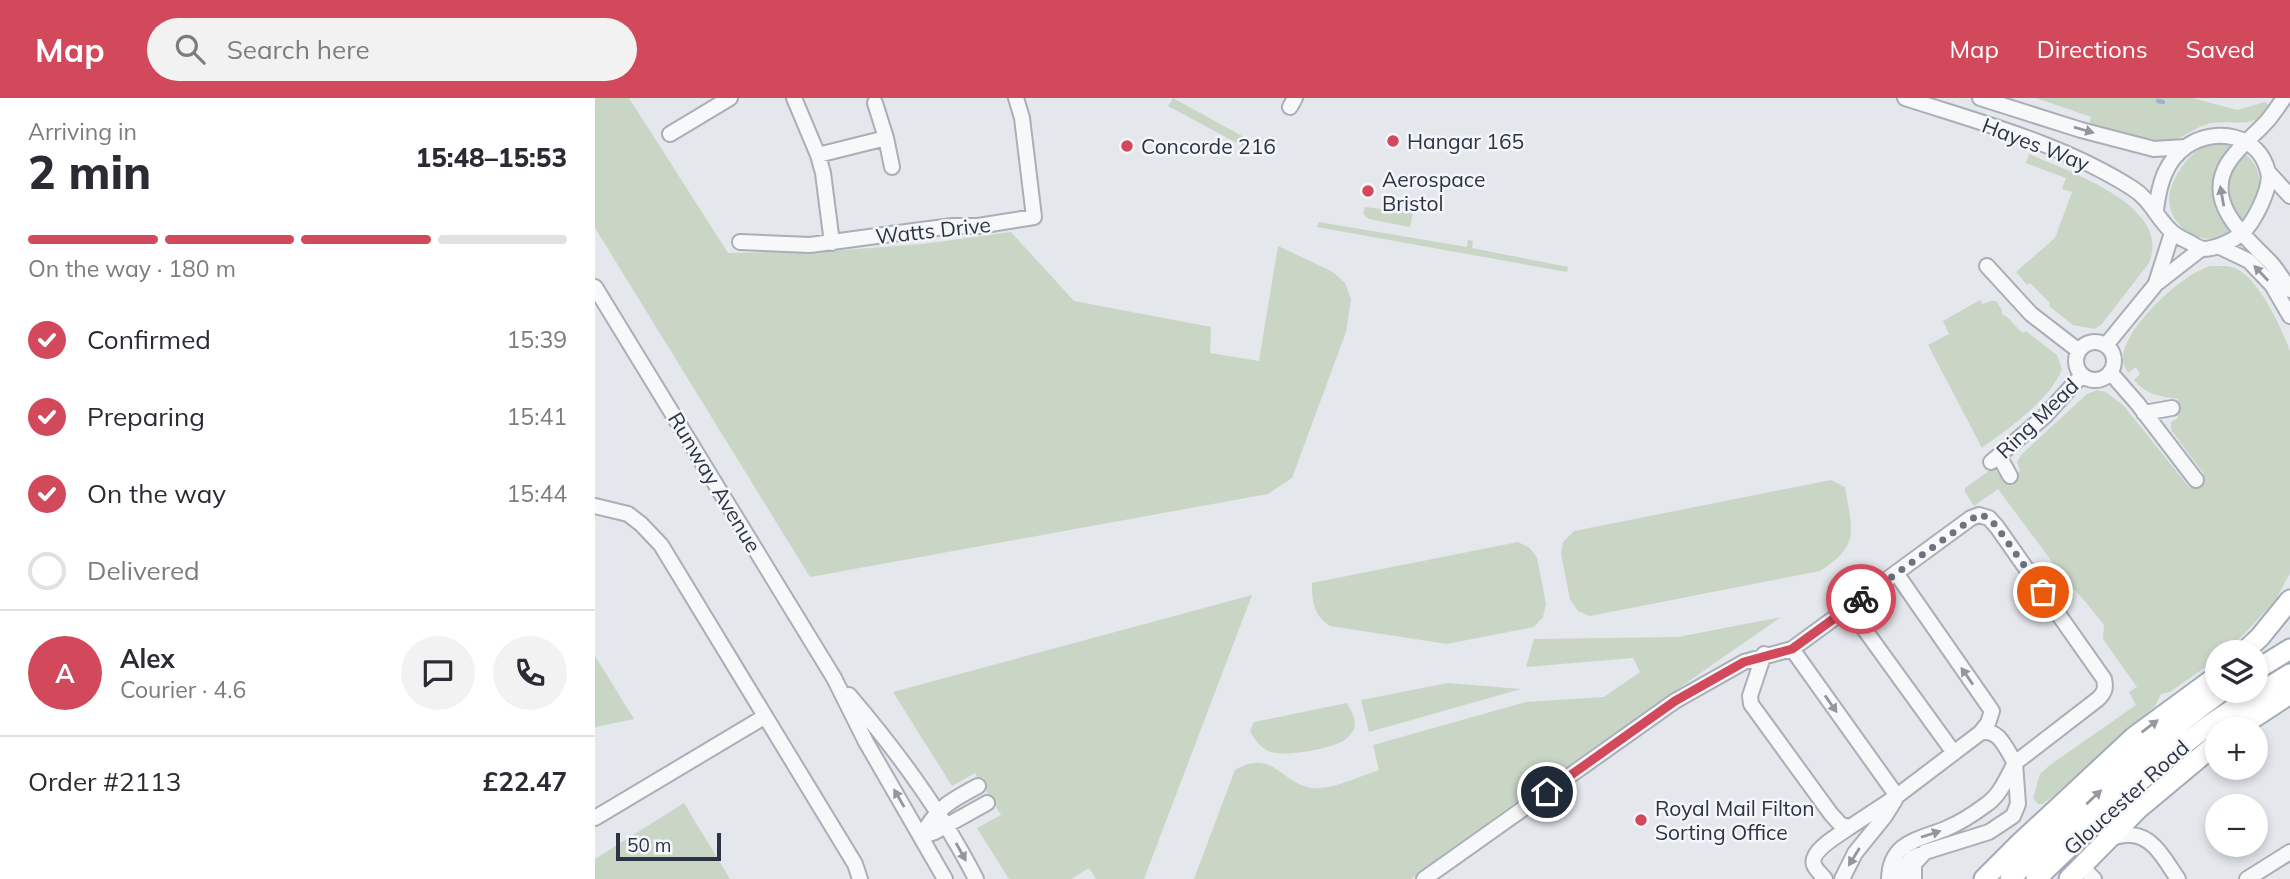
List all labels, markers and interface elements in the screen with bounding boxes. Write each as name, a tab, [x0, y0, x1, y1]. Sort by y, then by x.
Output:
search box	[147, 18, 637, 81]
text: Map	[35, 29, 105, 70]
icon: search	[171, 30, 209, 68]
text: Search here	[227, 33, 370, 66]
text: Map	[1949, 34, 1999, 64]
text: Directions	[2037, 34, 2148, 64]
text: Saved	[2186, 34, 2255, 64]
street label: Hayes Way	[1979, 112, 2093, 176]
text: Arriving in	[28, 117, 137, 146]
one-way arrow	[2074, 126, 2095, 136]
place label: Hangar 165	[1407, 128, 1524, 154]
place label: Concorde 216	[1141, 133, 1276, 159]
marker: Hangar 165	[1385, 133, 1401, 149]
marker: Concorde 216	[1119, 138, 1135, 154]
text: 15:48–15:53	[416, 141, 567, 174]
text: 2 min	[28, 143, 151, 201]
place label: Aerospace Bristol	[1382, 166, 1485, 216]
marker: Aerospace Bristol	[1360, 183, 1376, 199]
one-way arrow	[2217, 185, 2228, 207]
street label: Watts Drive	[874, 211, 992, 249]
text: On the way · 180 m	[28, 254, 236, 283]
one-way arrow	[2253, 264, 2269, 282]
icon: check	[28, 321, 66, 359]
text: Confirmed	[87, 323, 211, 356]
text: 15:39	[507, 325, 567, 354]
street label: Ring Mead	[1990, 372, 2084, 464]
icon: check	[28, 398, 66, 436]
text: Preparing	[87, 400, 205, 433]
text: 15:41	[507, 402, 567, 431]
street label: Runway Avenue	[663, 407, 767, 557]
icon: check	[28, 475, 66, 513]
text: On the way	[87, 477, 226, 510]
text: 15:44	[507, 479, 567, 508]
text: Delivered	[87, 554, 200, 587]
pin	[2013, 562, 2073, 622]
courier	[1826, 564, 1896, 634]
icon: bag	[2024, 573, 2062, 611]
icon: bike	[1842, 580, 1880, 618]
button: chat	[401, 636, 475, 710]
button: phone	[493, 636, 567, 710]
map controls	[2205, 640, 2268, 857]
button: layers	[2205, 640, 2268, 703]
text: Alex	[120, 642, 175, 675]
text: A	[55, 657, 75, 690]
one-way arrow	[1960, 667, 1974, 685]
text: Courier · 4.6	[120, 675, 246, 704]
one-way arrow	[1824, 695, 1838, 713]
button: +	[2205, 717, 2268, 780]
one-way arrow	[2141, 719, 2159, 733]
street label: Gloucester Road	[2058, 734, 2194, 860]
pin	[1517, 762, 1577, 822]
text: Order #2113	[28, 765, 181, 798]
text: £22.47	[483, 765, 567, 798]
icon: home	[1528, 773, 1566, 811]
one-way arrow	[893, 789, 905, 808]
one-way arrow	[2085, 790, 2102, 806]
button: −	[2205, 794, 2268, 857]
place label: Royal Mail Filton Sorting Office	[1655, 795, 1815, 845]
marker: Royal Mail Filton Sorting Office	[1633, 812, 1649, 828]
one-way arrow	[1921, 828, 1942, 839]
scale bar	[616, 830, 721, 862]
text: 50 m	[627, 833, 671, 857]
one-way arrow	[955, 843, 967, 862]
one-way arrow	[1848, 847, 1861, 866]

